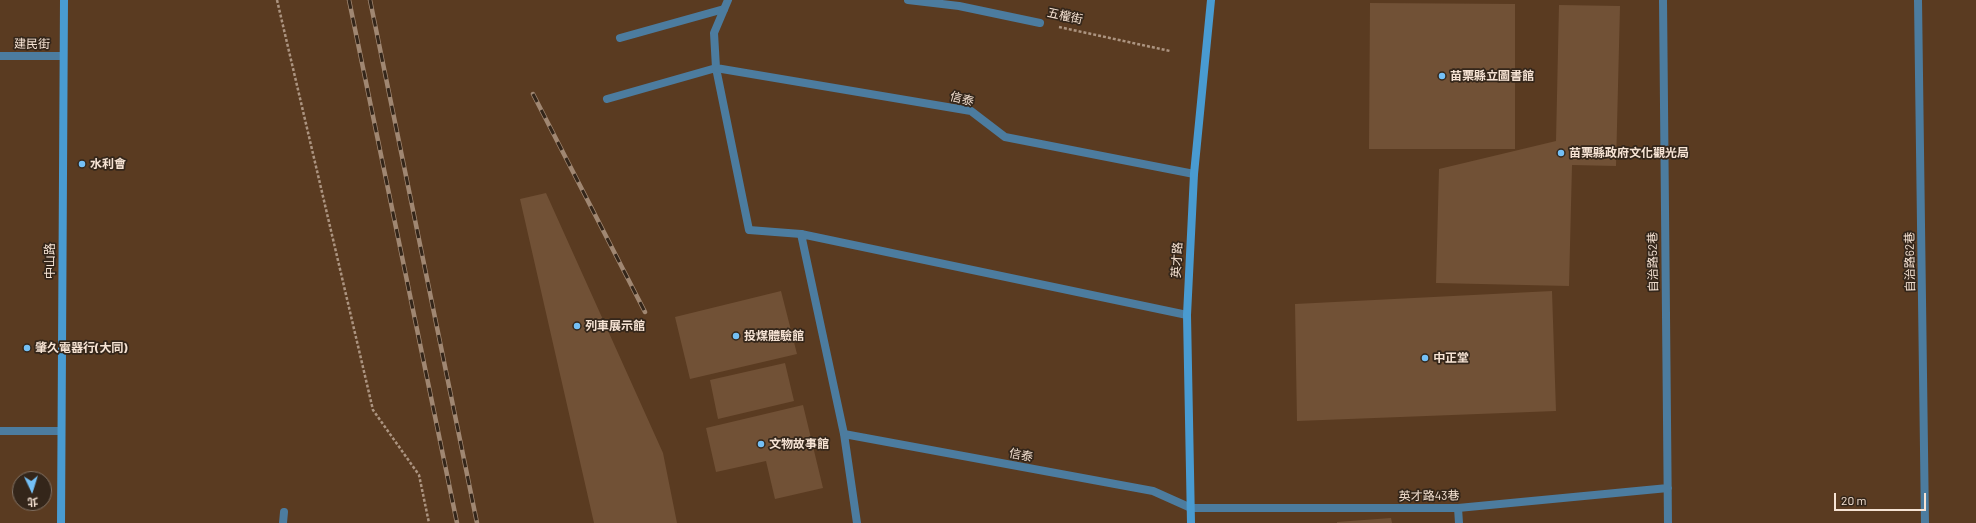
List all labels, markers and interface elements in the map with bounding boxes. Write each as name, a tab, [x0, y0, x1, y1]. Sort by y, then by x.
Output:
street label: 五權街	[1046, 5, 1084, 27]
street label: 建民街	[14, 36, 50, 52]
place label: 苗栗縣立圖書館	[1450, 69, 1534, 83]
marker: 苗栗縣立圖書館	[1437, 71, 1447, 81]
street label: 信泰	[949, 89, 975, 109]
place label: 苗栗縣政府文化觀光局	[1569, 146, 1689, 160]
marker: 苗栗縣政府文化觀光局	[1556, 148, 1566, 158]
place label: 水利會	[90, 157, 126, 171]
marker: 水利會	[77, 159, 87, 169]
street label: 自治路52巷	[1645, 232, 1661, 292]
street label: 自治路62巷	[1902, 232, 1918, 292]
street label: 英才路	[1169, 242, 1185, 278]
street label: 中山路	[43, 243, 57, 279]
place label: 列車展示館	[585, 319, 645, 333]
marker: 列車展示館	[572, 321, 582, 331]
place label: 投煤體驗館	[744, 329, 804, 343]
marker: 投煤體驗館	[731, 331, 741, 341]
place label: 肇久電器行(大同)	[35, 341, 127, 355]
marker: 肇久電器行(大同)	[22, 343, 32, 353]
place label: 中正堂	[1433, 351, 1469, 365]
marker: 中正堂	[1420, 353, 1430, 363]
place label: 文物故事館	[769, 437, 829, 451]
marker: 文物故事館	[756, 439, 766, 449]
street label: 信泰	[1008, 446, 1034, 464]
north arrow	[12, 471, 52, 511]
scale bar	[1836, 485, 1928, 511]
street label: 英才路43巷	[1398, 488, 1460, 504]
text: 20 m	[1841, 493, 1867, 507]
text: 北	[27, 496, 39, 509]

